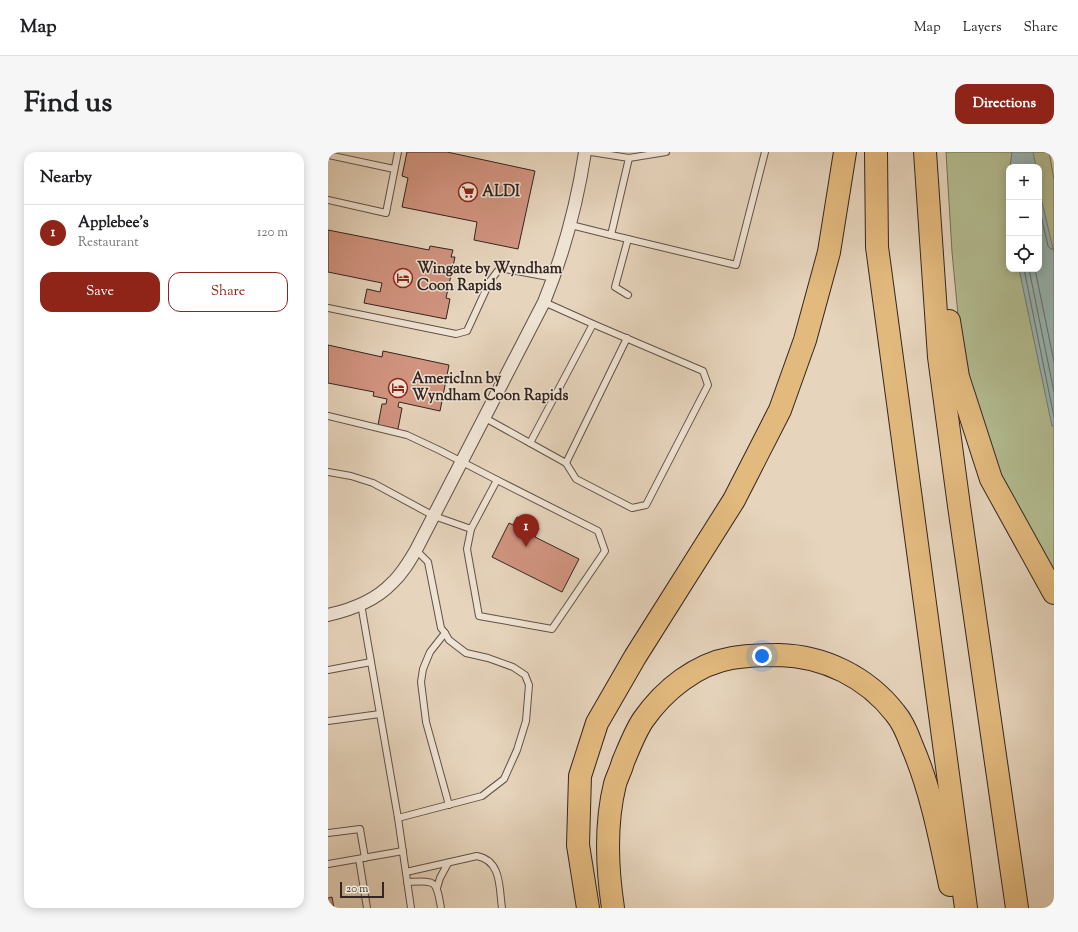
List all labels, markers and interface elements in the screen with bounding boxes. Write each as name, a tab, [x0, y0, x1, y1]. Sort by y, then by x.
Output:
text: Map	[20, 14, 57, 41]
text: Map	[914, 18, 941, 38]
text: Layers	[963, 18, 1001, 38]
text: Share	[1023, 18, 1058, 38]
text: Find us	[24, 84, 112, 124]
button: Directions	[955, 84, 1054, 124]
map controls	[1006, 164, 1042, 272]
button: +	[1006, 164, 1042, 200]
text: Nearby	[40, 166, 92, 190]
supermarket icon: ALDI	[457, 181, 479, 203]
place label: ALDI	[482, 182, 520, 203]
button: −	[1006, 200, 1042, 236]
text: Applebee's	[78, 213, 149, 234]
text: 1	[51, 224, 55, 242]
text: 120 m	[257, 224, 288, 242]
text: Restaurant	[78, 234, 139, 252]
button: locate	[1006, 236, 1042, 272]
place label: Wingate by Wyndham Coon Rapids	[417, 259, 563, 297]
hotel icon: Wingate by Wyndham Coon Rapids	[392, 267, 414, 289]
button: Save	[40, 272, 160, 312]
button: Share	[168, 272, 288, 312]
place label: AmericInn by Wyndham Coon Rapids	[412, 369, 568, 407]
hotel icon: AmericInn by Wyndham Coon Rapids	[387, 377, 409, 399]
pin: 1	[513, 514, 539, 547]
your location	[752, 646, 772, 666]
scale bar	[340, 880, 384, 899]
text: 20 m	[346, 881, 368, 897]

